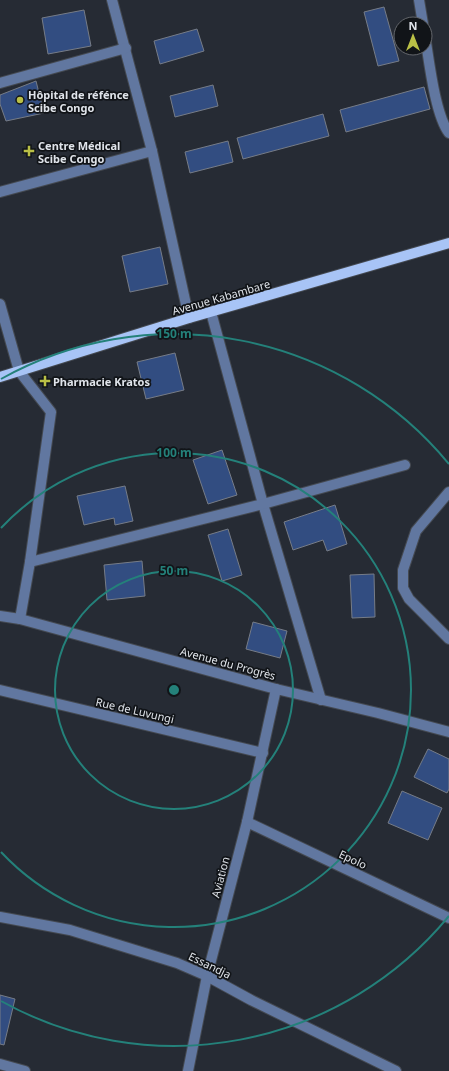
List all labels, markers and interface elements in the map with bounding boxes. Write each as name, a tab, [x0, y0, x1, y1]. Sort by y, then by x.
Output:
north arrow	[393, 16, 433, 56]
text: N	[409, 18, 417, 33]
place label: Hôpital de réfénce Scibe Congo	[28, 87, 129, 115]
marker: Hôpital de réfénce Scibe Congo	[15, 95, 25, 105]
place label: Centre Médical Scibe Congo	[38, 138, 120, 166]
marker: Centre Médical Scibe Congo	[23, 145, 35, 157]
street label: Avenue Kabambare	[170, 276, 272, 318]
text: 150 m	[156, 325, 192, 342]
place label: Pharmacie Kratos	[53, 374, 150, 389]
marker: Pharmacie Kratos	[40, 376, 50, 386]
text: 100 m	[156, 444, 192, 461]
text: 50 m	[160, 562, 188, 579]
street label: Avenue du Progrès	[179, 643, 277, 683]
centre of rings	[167, 683, 181, 697]
street label: Rue de Luvungi	[94, 694, 176, 726]
street label: Epolo	[337, 846, 370, 872]
street label: Aviation	[207, 855, 233, 899]
street label: Essandja	[186, 948, 234, 982]

